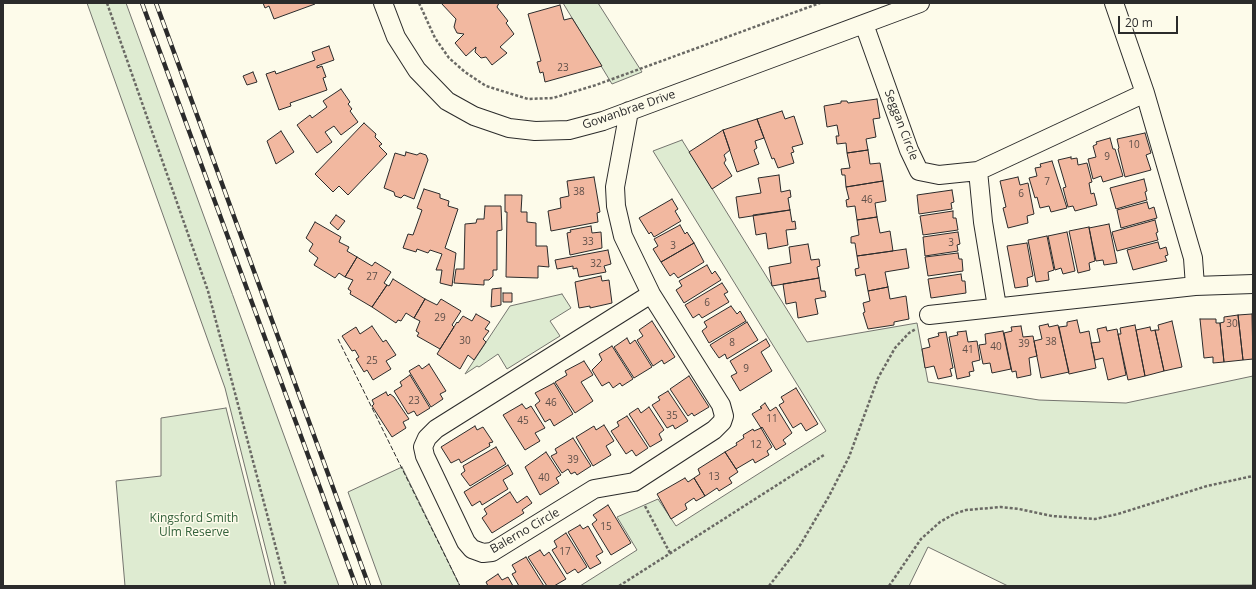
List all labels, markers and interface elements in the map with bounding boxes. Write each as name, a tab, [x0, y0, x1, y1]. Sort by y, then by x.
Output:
scale bar	[1120, 8, 1180, 34]
text: 20 m	[1125, 14, 1153, 31]
house number: 23	[557, 62, 569, 74]
street label: Gowanbrae Drive	[581, 87, 677, 133]
street label: Seggan Circle	[881, 88, 921, 162]
house number: 10	[1128, 139, 1140, 151]
house number: 9	[1104, 151, 1110, 163]
house number: 7	[1044, 176, 1050, 188]
house number: 38	[573, 186, 585, 198]
house number: 6	[1018, 188, 1024, 200]
house number: 46	[861, 194, 873, 206]
house number: 33	[582, 236, 594, 248]
house number: 3	[948, 237, 954, 249]
house number: 3	[670, 240, 676, 252]
house number: 32	[590, 258, 602, 270]
house number: 27	[366, 271, 378, 283]
house number: 6	[704, 297, 710, 309]
house number: 29	[434, 312, 446, 324]
house number: 30	[1226, 318, 1238, 330]
house number: 30	[459, 335, 471, 347]
house number: 38	[1045, 336, 1057, 348]
house number: 8	[729, 337, 735, 349]
house number: 39	[1018, 338, 1030, 350]
house number: 40	[990, 341, 1002, 353]
house number: 41	[962, 344, 974, 356]
house number: 25	[366, 355, 378, 367]
house number: 9	[743, 363, 749, 375]
house number: 23	[408, 395, 420, 407]
house number: 46	[545, 397, 557, 409]
house number: 35	[666, 410, 678, 422]
house number: 11	[766, 413, 778, 425]
house number: 45	[517, 415, 529, 427]
house number: 12	[750, 439, 762, 451]
house number: 39	[567, 454, 579, 466]
house number: 13	[708, 471, 720, 483]
house number: 40	[538, 472, 550, 484]
street label: Balerno Circle	[488, 505, 562, 557]
park label: Kingsford Smith Ulm Reserve	[150, 512, 238, 540]
house number: 15	[600, 521, 612, 533]
house number: 17	[559, 546, 571, 558]

